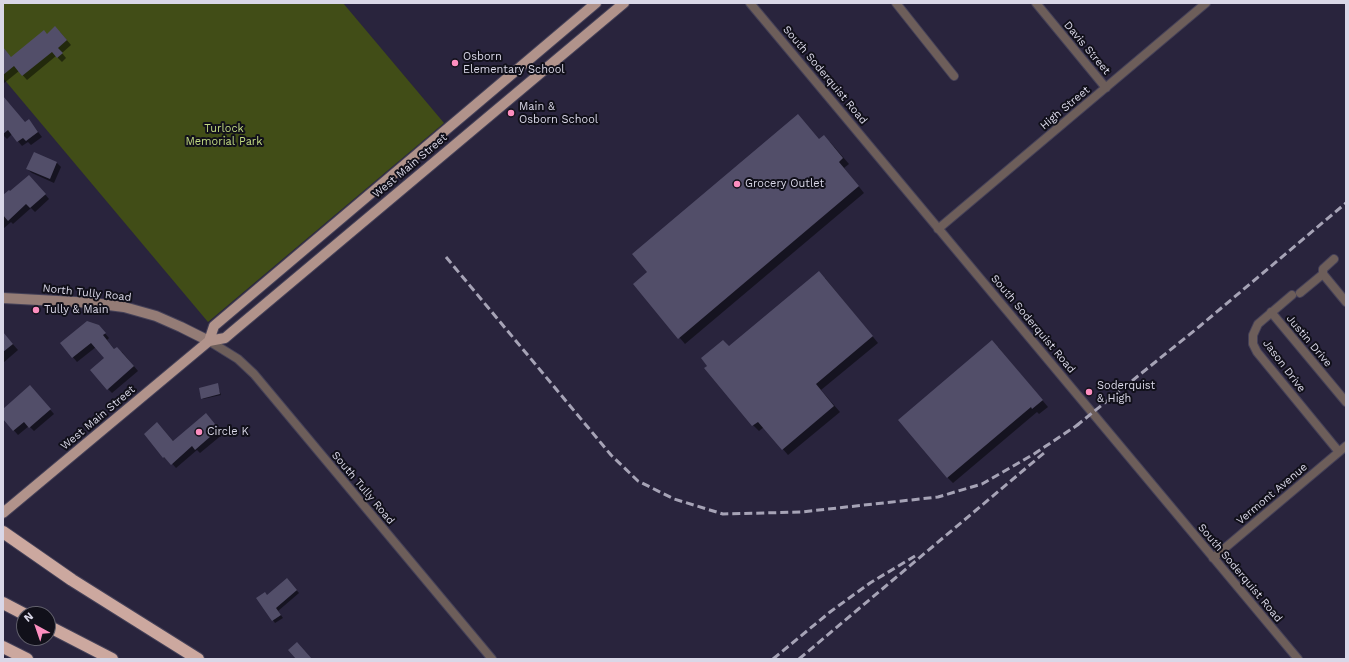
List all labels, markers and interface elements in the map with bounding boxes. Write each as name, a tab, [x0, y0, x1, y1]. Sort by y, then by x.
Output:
street label: Davis Street	[1061, 19, 1113, 77]
street label: South Soderquist Road	[780, 23, 870, 127]
place label: Osborn Elementary School	[463, 50, 565, 76]
marker: Osborn Elementary School	[450, 58, 460, 68]
street label: High Street	[1038, 83, 1092, 133]
place label: Main & Osborn School	[519, 100, 598, 126]
marker: Main & Osborn School	[506, 108, 516, 118]
park label: Turlock Memorial Park	[185, 122, 263, 148]
street label: West Main Street	[370, 131, 450, 201]
place label: Grocery Outlet	[745, 177, 824, 191]
marker: Grocery Outlet	[732, 179, 742, 189]
street label: South Soderquist Road	[988, 272, 1078, 376]
street label: North Tully Road	[42, 282, 132, 304]
place label: Tully & Main	[44, 303, 108, 317]
marker: Tully & Main	[31, 305, 41, 315]
street label: Justin Drive	[1283, 312, 1335, 370]
street label: Jason Drive	[1260, 337, 1308, 395]
place label: Soderquist & High	[1097, 379, 1155, 405]
street label: West Main Street	[58, 383, 138, 453]
marker: Soderquist & High	[1084, 387, 1094, 397]
place label: Circle K	[207, 425, 249, 439]
marker: Circle K	[194, 427, 204, 437]
street label: South Tully Road	[329, 449, 397, 527]
street label: Vermont Avenue	[1234, 460, 1310, 528]
street label: South Soderquist Road	[1195, 521, 1285, 625]
north arrow	[16, 606, 56, 646]
text: N	[21, 610, 36, 625]

